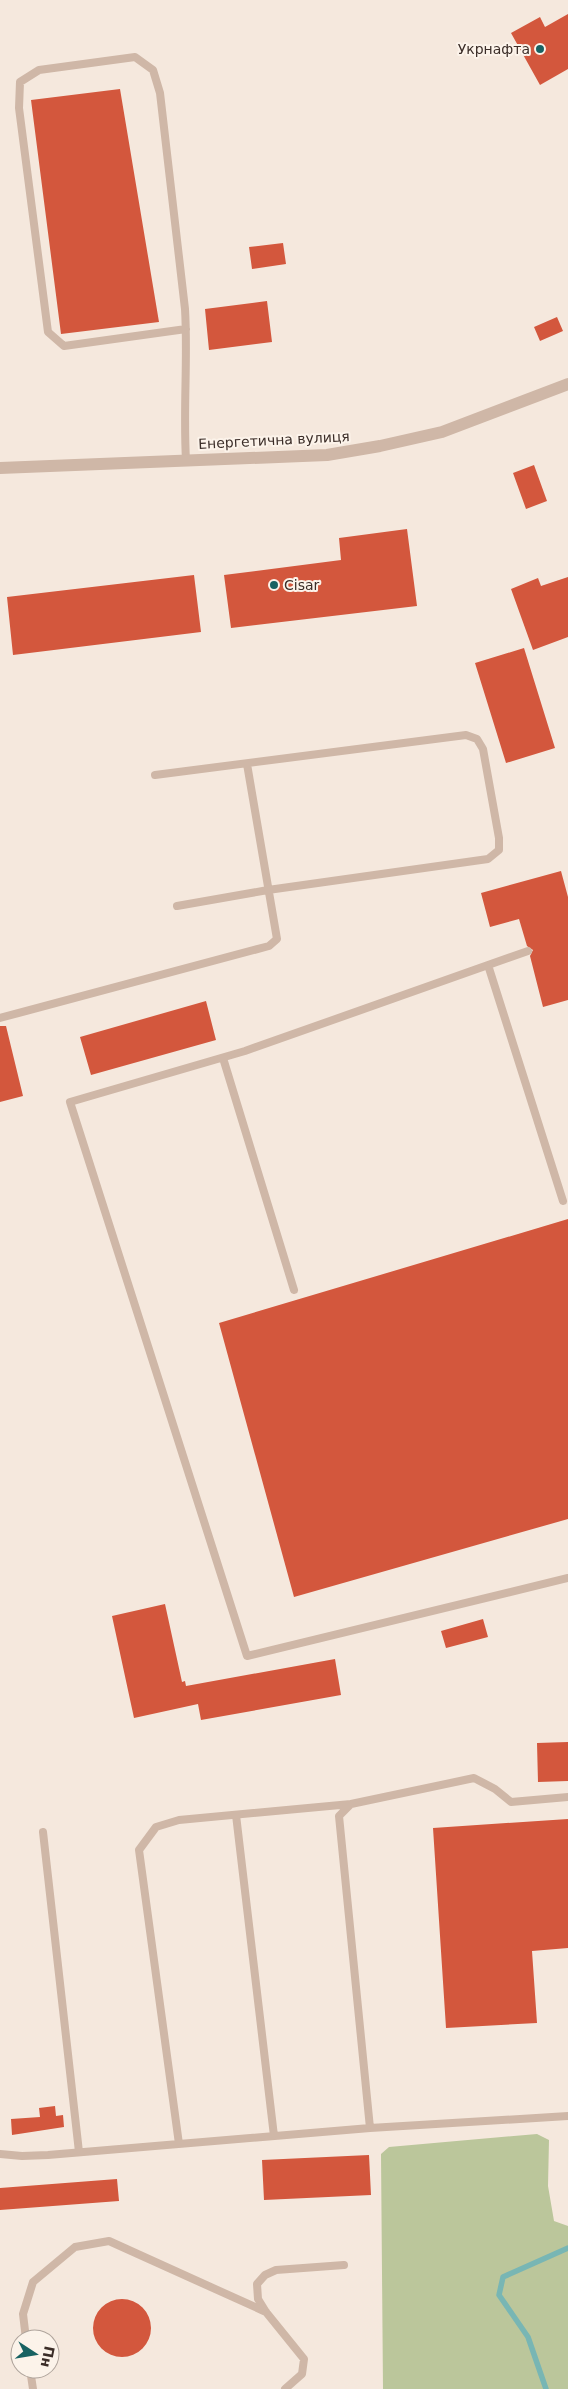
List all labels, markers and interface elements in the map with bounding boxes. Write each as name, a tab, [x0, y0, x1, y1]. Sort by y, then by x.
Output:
place label: Укрнафта	[458, 41, 530, 57]
marker: Укрнафта	[534, 43, 546, 55]
street label: Енергетична вулиця	[198, 428, 350, 452]
place label: Cisar	[284, 577, 320, 593]
marker: Cisar	[268, 579, 280, 591]
north arrow	[10, 2329, 60, 2379]
text: Пн	[38, 2345, 58, 2369]

